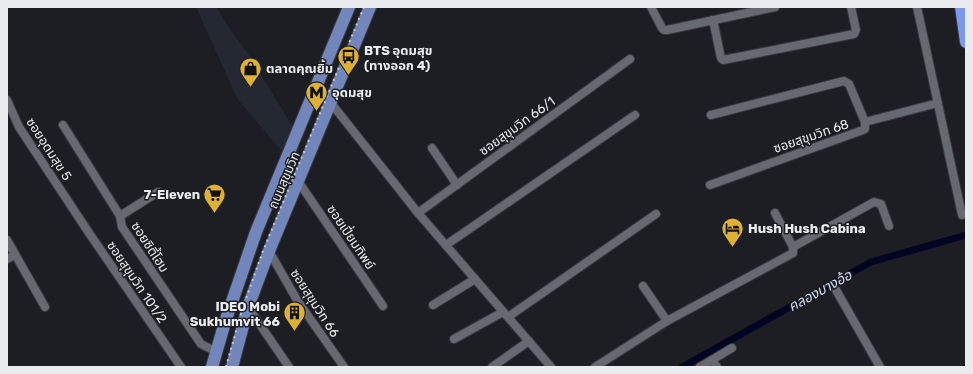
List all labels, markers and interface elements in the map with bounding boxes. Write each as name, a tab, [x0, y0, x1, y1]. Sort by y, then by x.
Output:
place label: BTS อุดมสุข (ทางออก 4)	[364, 43, 432, 73]
bus stop icon: BTS อุดมสุข (ทางออก 4)	[335, 44, 361, 77]
shop icon: ตลาดคุณยิ้ม	[238, 55, 264, 88]
place label: ตลาดคุณยิ้ม	[266, 59, 333, 76]
metro station icon: อุดมสุข	[304, 79, 330, 112]
place label: อุดมสุข	[332, 85, 372, 100]
street label: ซอยสุขุมวิท 66/1	[476, 94, 558, 158]
street label: ซอยอุดมสุข 5	[23, 115, 75, 183]
street label: ซอยสุขุมวิท 68	[771, 116, 851, 156]
street label: ถนนสุขุมวิท	[265, 149, 303, 211]
supermarket icon: 7-Eleven	[202, 181, 228, 214]
place label: 7-Eleven	[144, 187, 200, 202]
street label: ซอยเปี่ยมทิพย์	[324, 201, 380, 272]
hotel icon: Hush Hush Cabina	[719, 215, 745, 248]
street label: ซอยซิตี้โฮม	[128, 218, 174, 275]
place label: Hush Hush Cabina	[748, 221, 866, 236]
street label: ซอยสุขุมวิท 101/2	[104, 238, 170, 326]
street label: ซอยสุขุมวิท 66	[287, 266, 343, 340]
water label: คลองบางอ้อ	[785, 266, 856, 315]
place label: IDEO Mobi Sukhumvit 66	[190, 299, 281, 329]
building icon: IDEO Mobi Sukhumvit 66	[282, 300, 308, 333]

